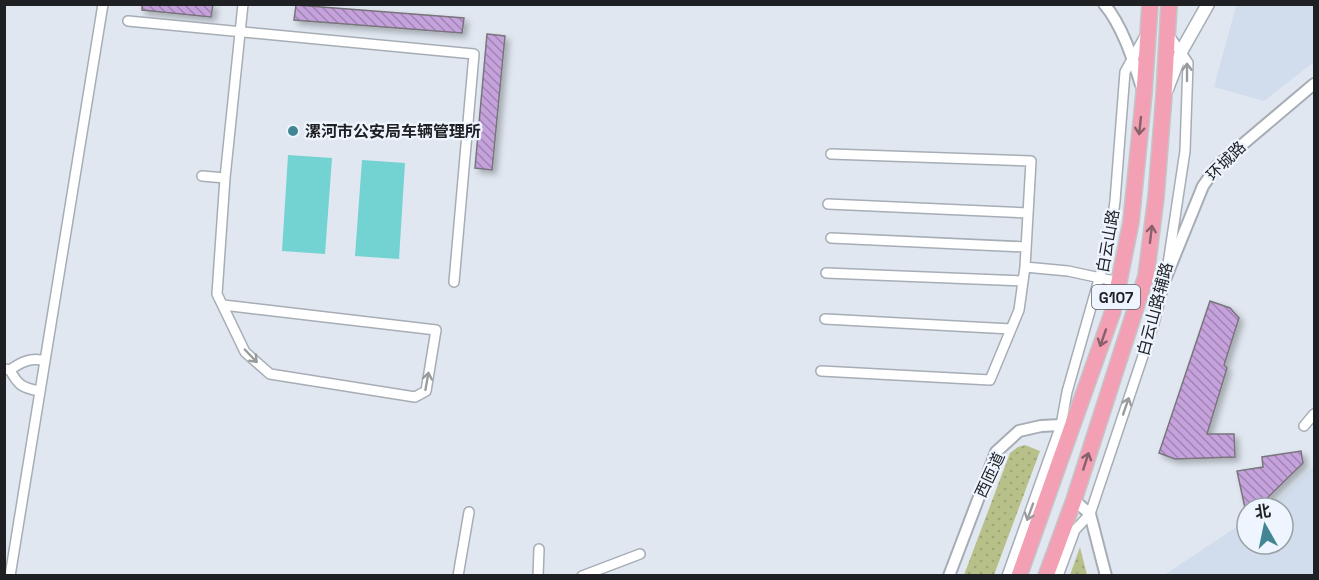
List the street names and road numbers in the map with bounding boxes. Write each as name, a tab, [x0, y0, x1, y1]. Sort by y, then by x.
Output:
street label: 环城路	[1202, 137, 1250, 185]
street label: 白云山路	[1092, 208, 1124, 274]
street label: 白云山路辅路	[1132, 260, 1178, 358]
road number: G107	[1092, 285, 1140, 309]
street label: 西匝道	[970, 449, 1010, 501]

